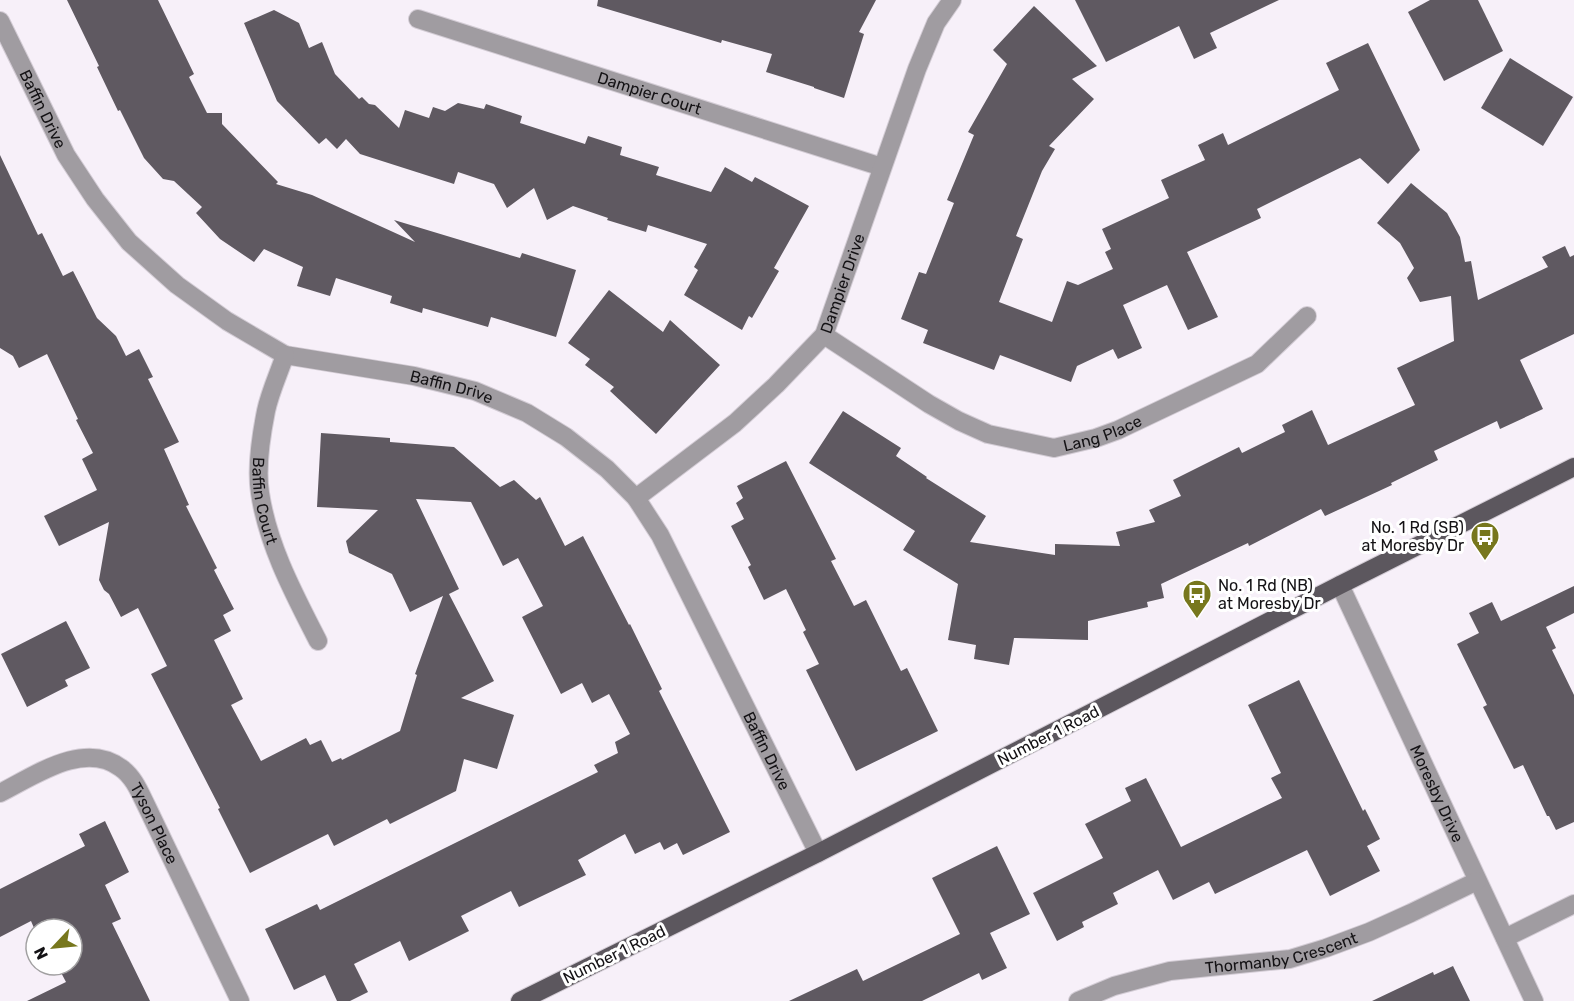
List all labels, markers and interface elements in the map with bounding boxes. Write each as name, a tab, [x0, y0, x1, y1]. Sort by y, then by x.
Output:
street label: Baffin Drive	[15, 67, 70, 152]
street label: Dampier Court	[595, 68, 704, 119]
street label: Dampier Drive	[816, 231, 869, 336]
street label: Baffin Drive	[408, 366, 496, 408]
street label: Lang Place	[1061, 411, 1145, 455]
street label: Baffin Court	[248, 457, 282, 547]
place label: No. 1 Rd (SB) at Moresby Dr	[1361, 518, 1464, 555]
bus stop icon: No. 1 Rd (SB) at Moresby Dr	[1469, 520, 1501, 562]
place label: No. 1 Rd (NB) at Moresby Dr	[1218, 576, 1321, 613]
bus stop icon: No. 1 Rd (NB) at Moresby Dr	[1181, 578, 1213, 620]
street label: Number 1 Road	[994, 702, 1102, 769]
street label: Baffin Drive	[739, 709, 794, 793]
street label: Moresby Drive	[1406, 742, 1468, 845]
street label: Tyson Place	[126, 779, 182, 867]
north arrow	[24, 917, 84, 977]
street label: Number 1 Road	[560, 921, 669, 987]
street label: Thormanby Crescent	[1204, 928, 1360, 977]
text: N	[30, 944, 52, 963]

